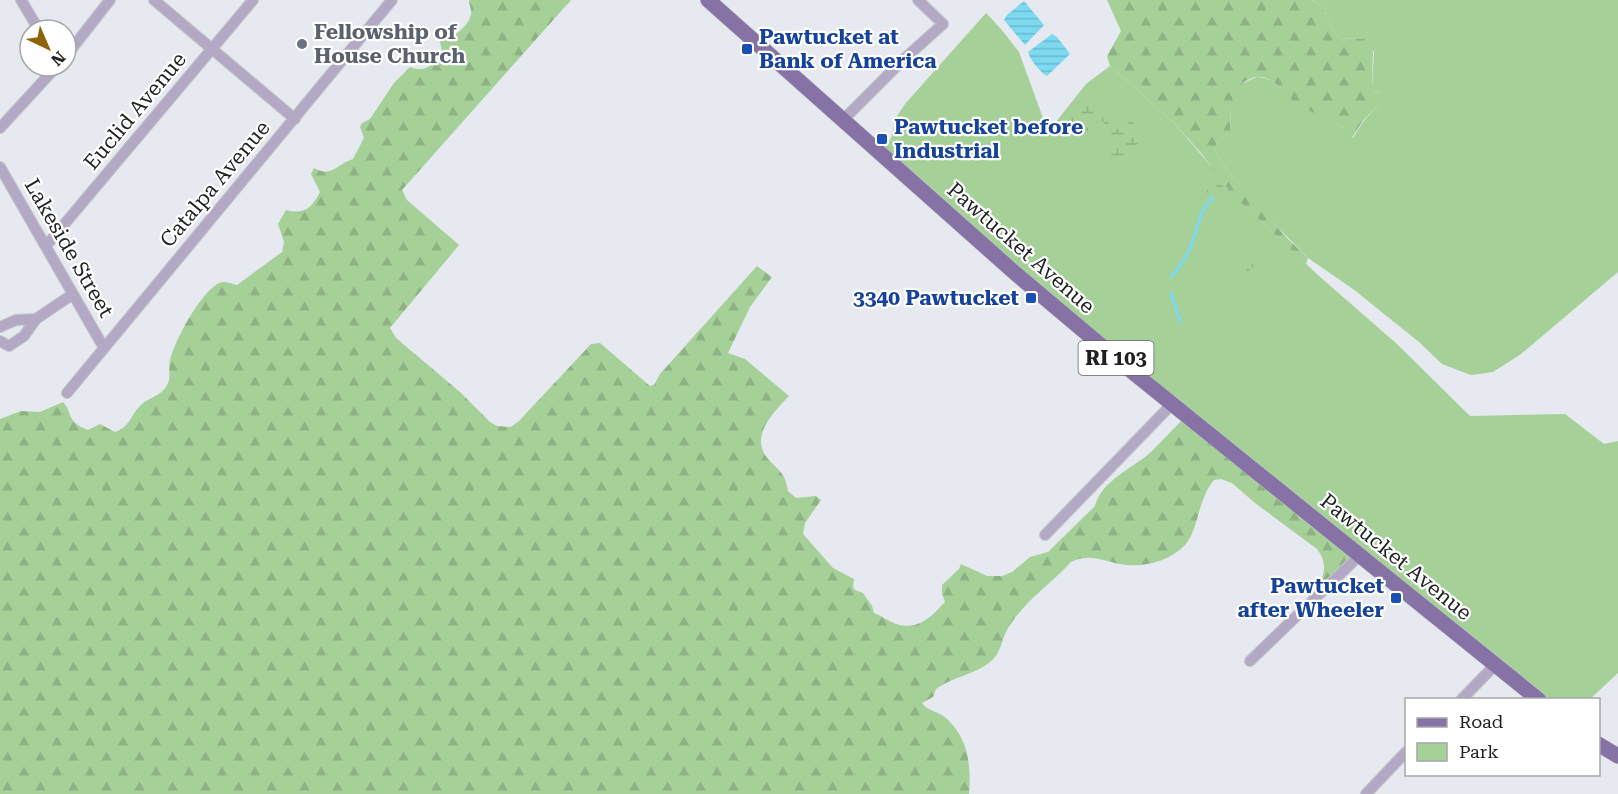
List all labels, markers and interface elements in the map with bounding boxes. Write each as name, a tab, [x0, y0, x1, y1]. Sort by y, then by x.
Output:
north arrow	[18, 18, 78, 78]
place label: Fellowship of House Church	[314, 20, 465, 68]
place label: Pawtucket at Bank of America	[759, 25, 937, 73]
marker: Fellowship of House Church	[295, 37, 309, 51]
marker: Pawtucket at Bank of America	[740, 42, 754, 56]
text: N	[47, 47, 69, 70]
street label: Euclid Avenue	[79, 48, 191, 174]
place label: Pawtucket before Industrial	[894, 115, 1083, 163]
street label: Catalpa Avenue	[155, 116, 275, 252]
marker: Pawtucket before Industrial	[875, 132, 889, 146]
street label: Lakeside Street	[20, 174, 118, 322]
street label: Pawtucket Avenue	[942, 178, 1100, 318]
place label: 3340 Pawtucket	[853, 286, 1019, 310]
marker: 3340 Pawtucket	[1024, 291, 1038, 305]
road number: RI 103	[1078, 341, 1154, 375]
street label: Pawtucket Avenue	[1316, 489, 1476, 625]
place label: Pawtucket after Wheeler	[1238, 574, 1384, 622]
marker: Pawtucket after Wheeler	[1389, 591, 1403, 605]
legend	[1405, 698, 1600, 776]
text: Road	[1459, 711, 1504, 732]
text: Park	[1459, 741, 1499, 762]

